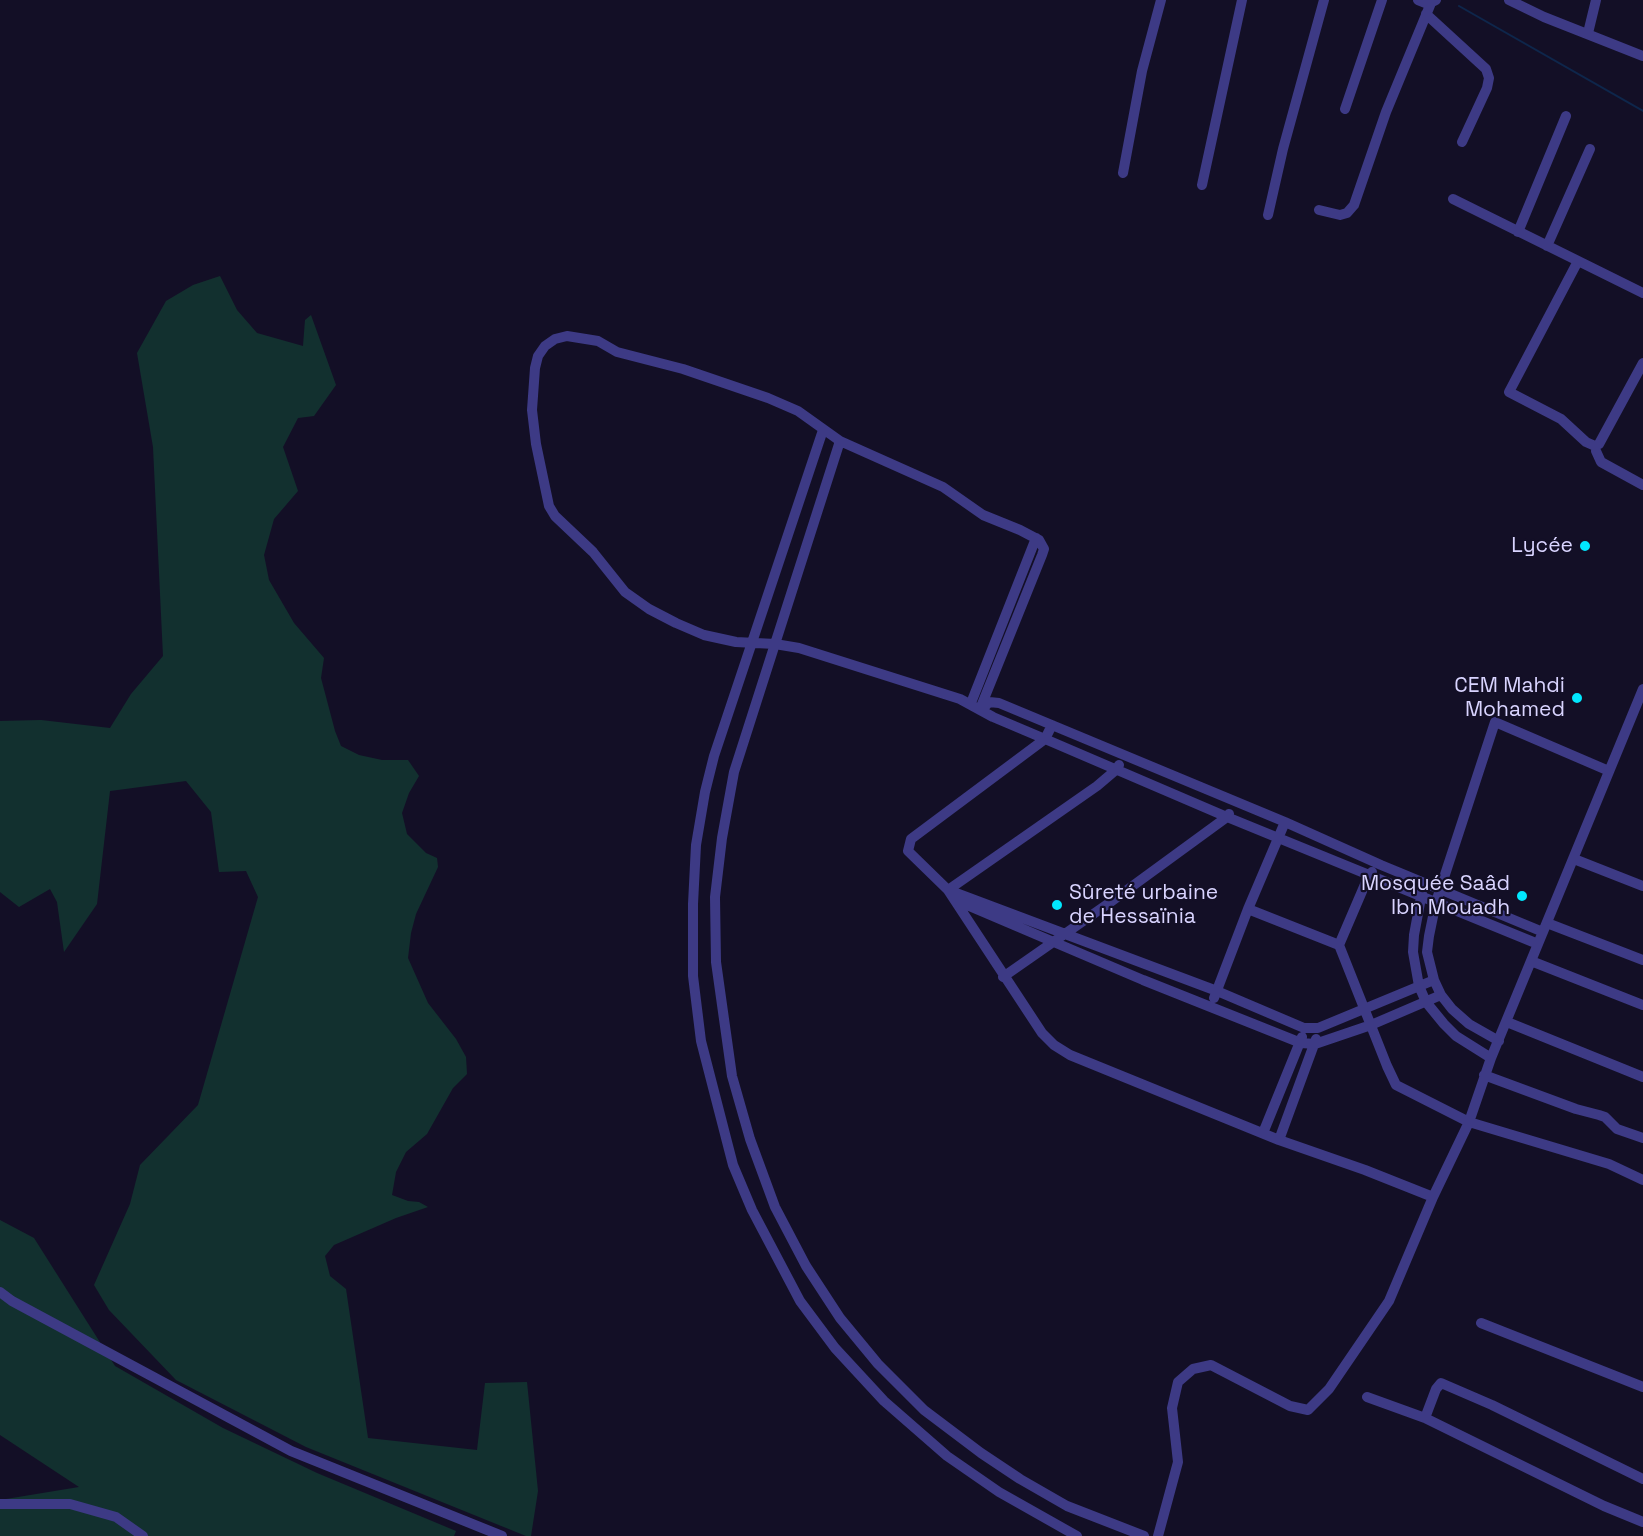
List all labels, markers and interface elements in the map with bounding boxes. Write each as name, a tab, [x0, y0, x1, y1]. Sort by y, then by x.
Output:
place label: Lycée	[1511, 533, 1573, 559]
marker: Lycée	[1578, 539, 1592, 553]
place label: CEM Mahdi Mohamed	[1454, 673, 1565, 723]
marker: CEM Mahdi Mohamed	[1570, 691, 1584, 705]
place label: Mosquée Saâd Ibn Mouadh	[1361, 871, 1510, 921]
place label: Sûreté urbaine de Hessaïnia	[1069, 880, 1218, 930]
marker: Mosquée Saâd Ibn Mouadh	[1515, 889, 1529, 903]
marker: Sûreté urbaine de Hessaïnia	[1050, 898, 1064, 912]

